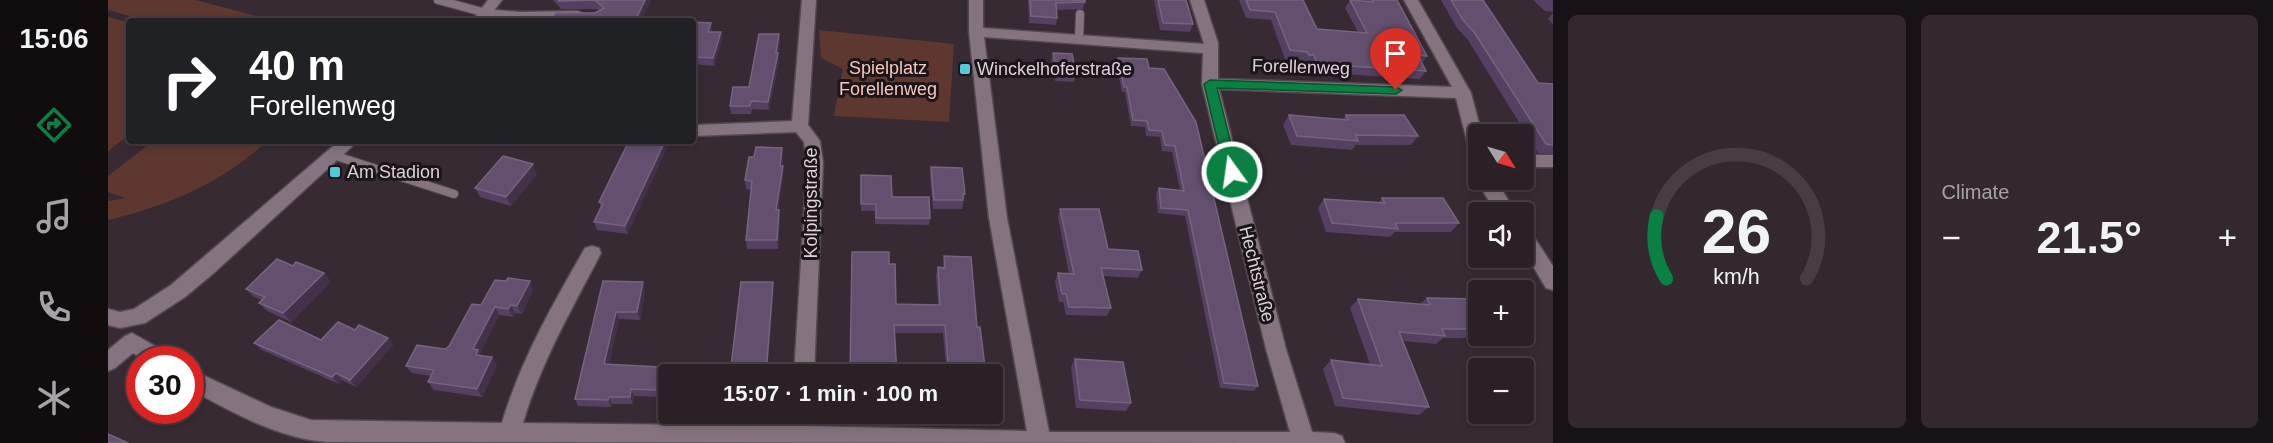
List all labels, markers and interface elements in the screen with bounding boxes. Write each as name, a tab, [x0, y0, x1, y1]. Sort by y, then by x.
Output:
text: 15:06	[19, 24, 89, 54]
pin	[1370, 28, 1421, 90]
icon: arrive	[1379, 37, 1412, 70]
icon: right	[150, 42, 228, 120]
text: 40 m	[249, 42, 345, 89]
street label: Forellenweg	[1252, 55, 1350, 79]
park label: Spielplatz Forellenweg	[839, 58, 937, 99]
place label: Winckelhoferstraße	[977, 59, 1132, 79]
marker: Winckelhoferstraße	[958, 62, 972, 76]
text: Forellenweg	[249, 91, 396, 121]
icon: directions	[33, 104, 75, 146]
north arrow	[1468, 124, 1534, 190]
map controls	[1468, 124, 1534, 424]
position arrow	[1200, 140, 1264, 204]
street label: Kolpingstraße	[801, 147, 821, 259]
place label: Am Stadion	[347, 162, 440, 182]
marker: Am Stadion	[328, 165, 342, 179]
text: Climate	[1942, 181, 2009, 203]
icon: music	[33, 195, 75, 237]
text: 26	[1702, 197, 1771, 266]
button: sound	[1468, 202, 1534, 268]
text: 21.5°	[2036, 212, 2142, 263]
text: −	[1942, 219, 1961, 256]
text: +	[2218, 219, 2237, 256]
street label: Hechtstraße	[1235, 224, 1279, 324]
text: km/h	[1714, 265, 1760, 289]
button: +	[1468, 280, 1534, 346]
icon: phone	[33, 286, 75, 328]
speed limit sign: 30	[126, 346, 204, 424]
button: −	[1468, 358, 1534, 424]
icon: climate	[33, 377, 75, 419]
text: 15:07 · 1 min · 100 m	[723, 381, 938, 406]

